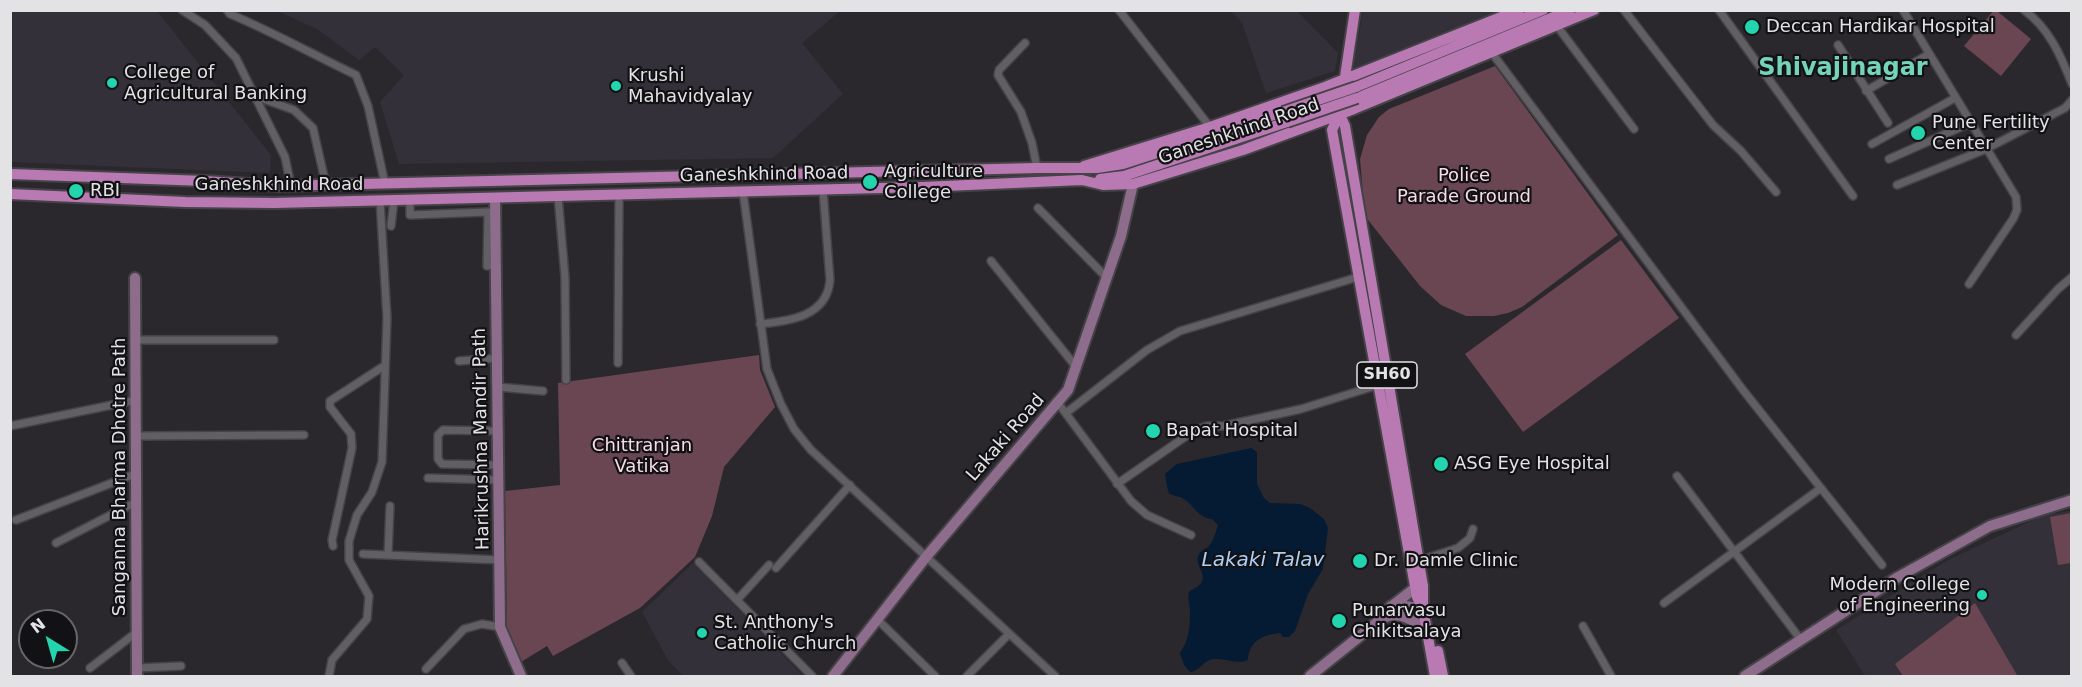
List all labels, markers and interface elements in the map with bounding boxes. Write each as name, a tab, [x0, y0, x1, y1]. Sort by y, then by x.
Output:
place label: Deccan Hardikar Hospital	[1766, 16, 1995, 38]
marker: Deccan Hardikar Hospital	[1743, 18, 1761, 36]
district label: Shivajinagar	[1758, 55, 1928, 83]
place label: College of Agricultural Banking	[124, 62, 307, 104]
place label: Krushi Mahavidyalay	[628, 65, 752, 107]
marker: College of Agricultural Banking	[105, 76, 119, 90]
marker: Krushi Mahavidyalay	[609, 79, 623, 93]
street label: Ganeshkhind Road	[1156, 94, 1322, 170]
place label: Pune Fertility Center	[1932, 112, 2050, 154]
marker: Pune Fertility Center	[1909, 124, 1927, 142]
place label: Agriculture College	[884, 161, 983, 204]
street label: Ganeshkhind Road	[679, 163, 849, 187]
park label: Police Parade Ground	[1397, 165, 1531, 207]
marker: Agriculture College	[861, 173, 879, 191]
street label: Ganeshkhind Road	[195, 174, 363, 196]
place label: RBI	[90, 180, 120, 202]
marker: RBI	[67, 182, 85, 200]
street label: Harikrushna Mandir Path	[469, 328, 495, 550]
street label: Sanganna Bharma Dhotre Path	[109, 338, 131, 616]
road number: SH60	[1357, 362, 1417, 388]
street label: Lakaki Road	[962, 390, 1050, 486]
place label: Bapat Hospital	[1166, 420, 1298, 442]
marker: Bapat Hospital	[1144, 422, 1162, 440]
park label: Chittranjan Vatika	[592, 435, 692, 478]
place label: ASG Eye Hospital	[1454, 453, 1610, 475]
marker: ASG Eye Hospital	[1432, 455, 1450, 473]
water label: Lakaki Talav	[1202, 549, 1324, 573]
place label: Dr. Damle Clinic	[1374, 550, 1518, 572]
marker: Dr. Damle Clinic	[1351, 552, 1369, 570]
place label: Modern College of Engineering	[1830, 574, 1970, 616]
marker: Modern College of Engineering	[1975, 588, 1989, 602]
place label: Punarvasu Chikitsalaya	[1352, 600, 1462, 642]
north arrow	[18, 609, 78, 669]
place label: St. Anthony's Catholic Church	[714, 612, 856, 654]
marker: Punarvasu Chikitsalaya	[1330, 612, 1348, 630]
text: N	[27, 614, 49, 637]
marker: St. Anthony's Catholic Church	[695, 626, 709, 640]

